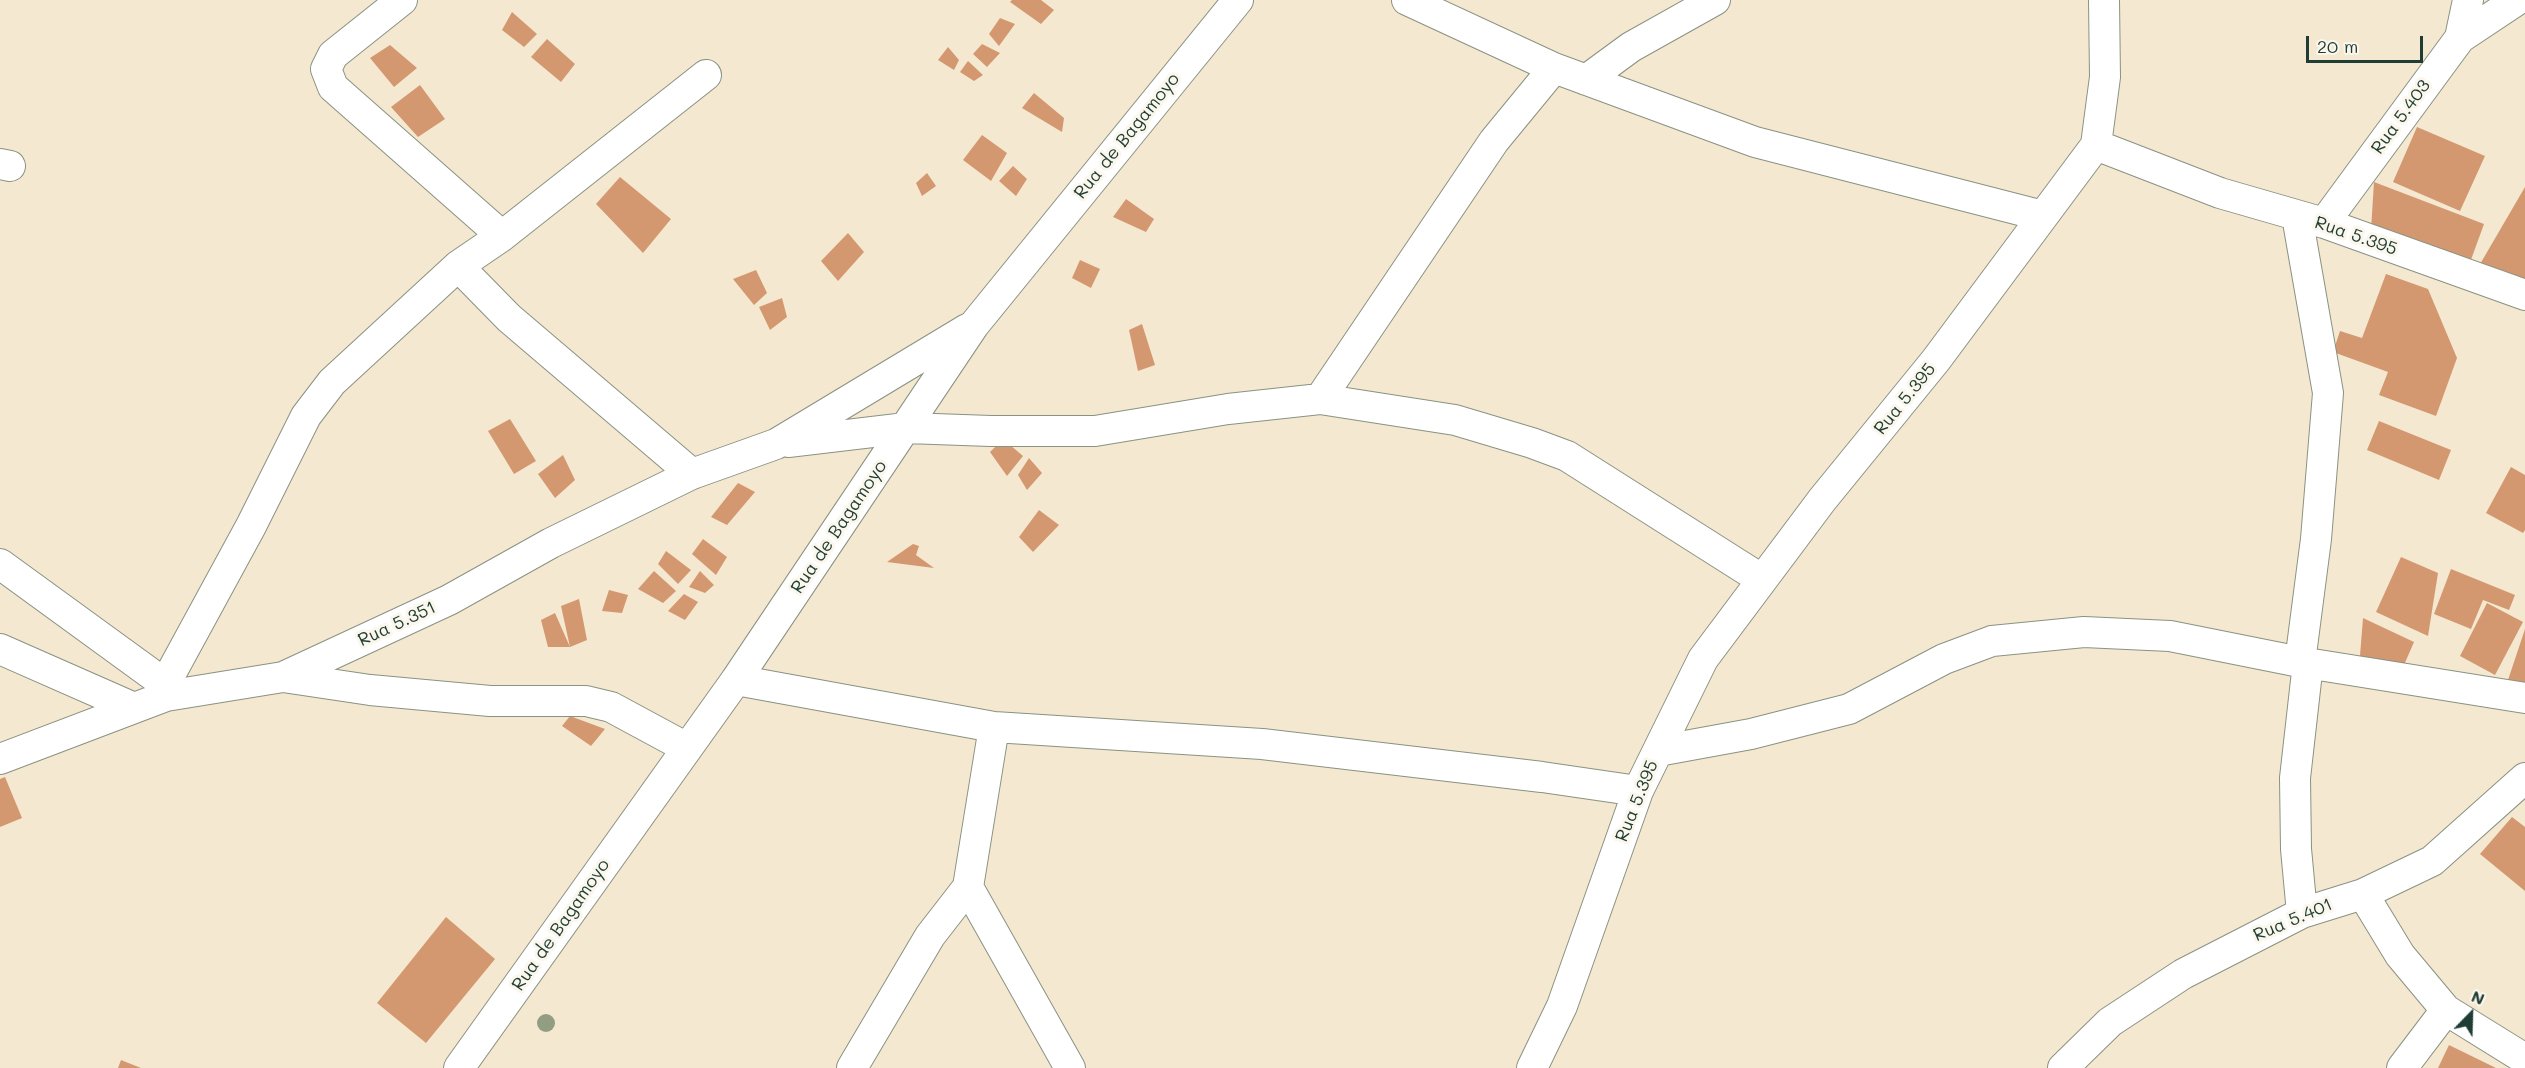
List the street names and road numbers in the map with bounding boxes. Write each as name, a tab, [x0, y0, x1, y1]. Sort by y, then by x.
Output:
street label: Rua de Bagamoyo	[1070, 69, 1184, 203]
street label: Rua 5.403	[2367, 76, 2435, 158]
street label: Rua 5.395	[2312, 212, 2400, 260]
street label: Rua 5.395	[1870, 359, 1940, 439]
street label: Rua de Bagamoyo	[786, 456, 892, 598]
street label: Rua 5.351	[355, 597, 439, 651]
street label: Rua 5.395	[1611, 757, 1663, 845]
street label: Rua de Bagamoyo	[507, 855, 615, 995]
street label: Rua 5.401	[2250, 894, 2336, 946]

